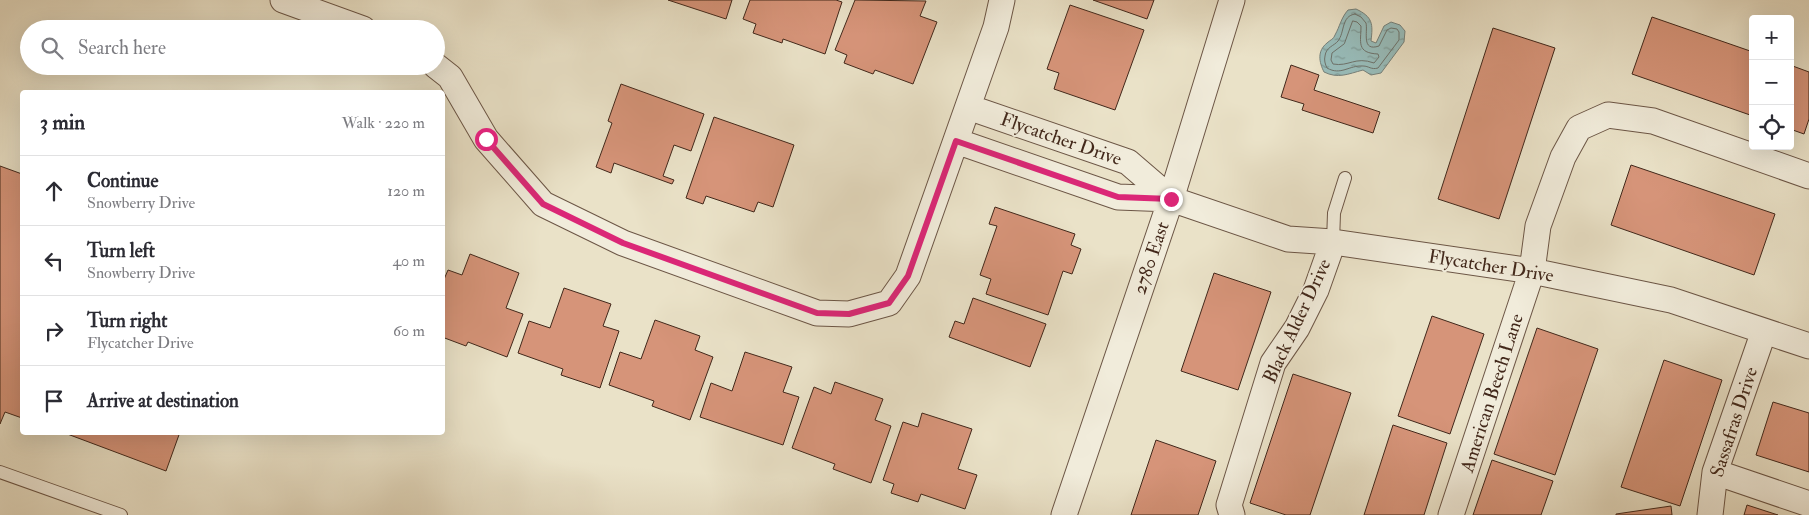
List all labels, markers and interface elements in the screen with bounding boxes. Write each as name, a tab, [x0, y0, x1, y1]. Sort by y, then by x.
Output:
map controls	[1749, 15, 1794, 150]
button: +	[1749, 15, 1794, 60]
search box	[20, 20, 445, 75]
icon: search	[38, 34, 66, 62]
text: Search here	[78, 36, 166, 60]
button: −	[1749, 60, 1794, 105]
button: locate	[1749, 105, 1794, 150]
street label: Flycatcher Drive	[997, 107, 1125, 171]
text: 3 min	[40, 109, 85, 136]
text: Walk · 220 m	[342, 113, 425, 133]
route start	[475, 128, 498, 151]
text: Continue	[87, 169, 158, 193]
icon: ahead	[40, 177, 68, 205]
text: 120 m	[387, 181, 425, 201]
route end	[1160, 188, 1183, 211]
text: Snowberry Drive	[87, 193, 195, 213]
street label: 2780 East	[1127, 219, 1175, 297]
text: Turn left	[87, 239, 155, 263]
street label: Flycatcher Drive	[1427, 244, 1555, 288]
icon: left	[40, 247, 68, 275]
text: 40 m	[392, 251, 425, 271]
street label: Black Alder Drive	[1258, 255, 1336, 387]
text: Snowberry Drive	[87, 263, 195, 283]
text: Turn right	[87, 309, 167, 333]
street label: American Beech Lane	[1455, 311, 1529, 476]
icon: right	[40, 317, 68, 345]
text: 60 m	[393, 321, 425, 341]
text: Flycatcher Drive	[87, 333, 194, 353]
street label: Sassafras Drive	[1705, 364, 1763, 480]
icon: arrive	[40, 387, 68, 415]
text: Arrive at destination	[87, 389, 239, 413]

